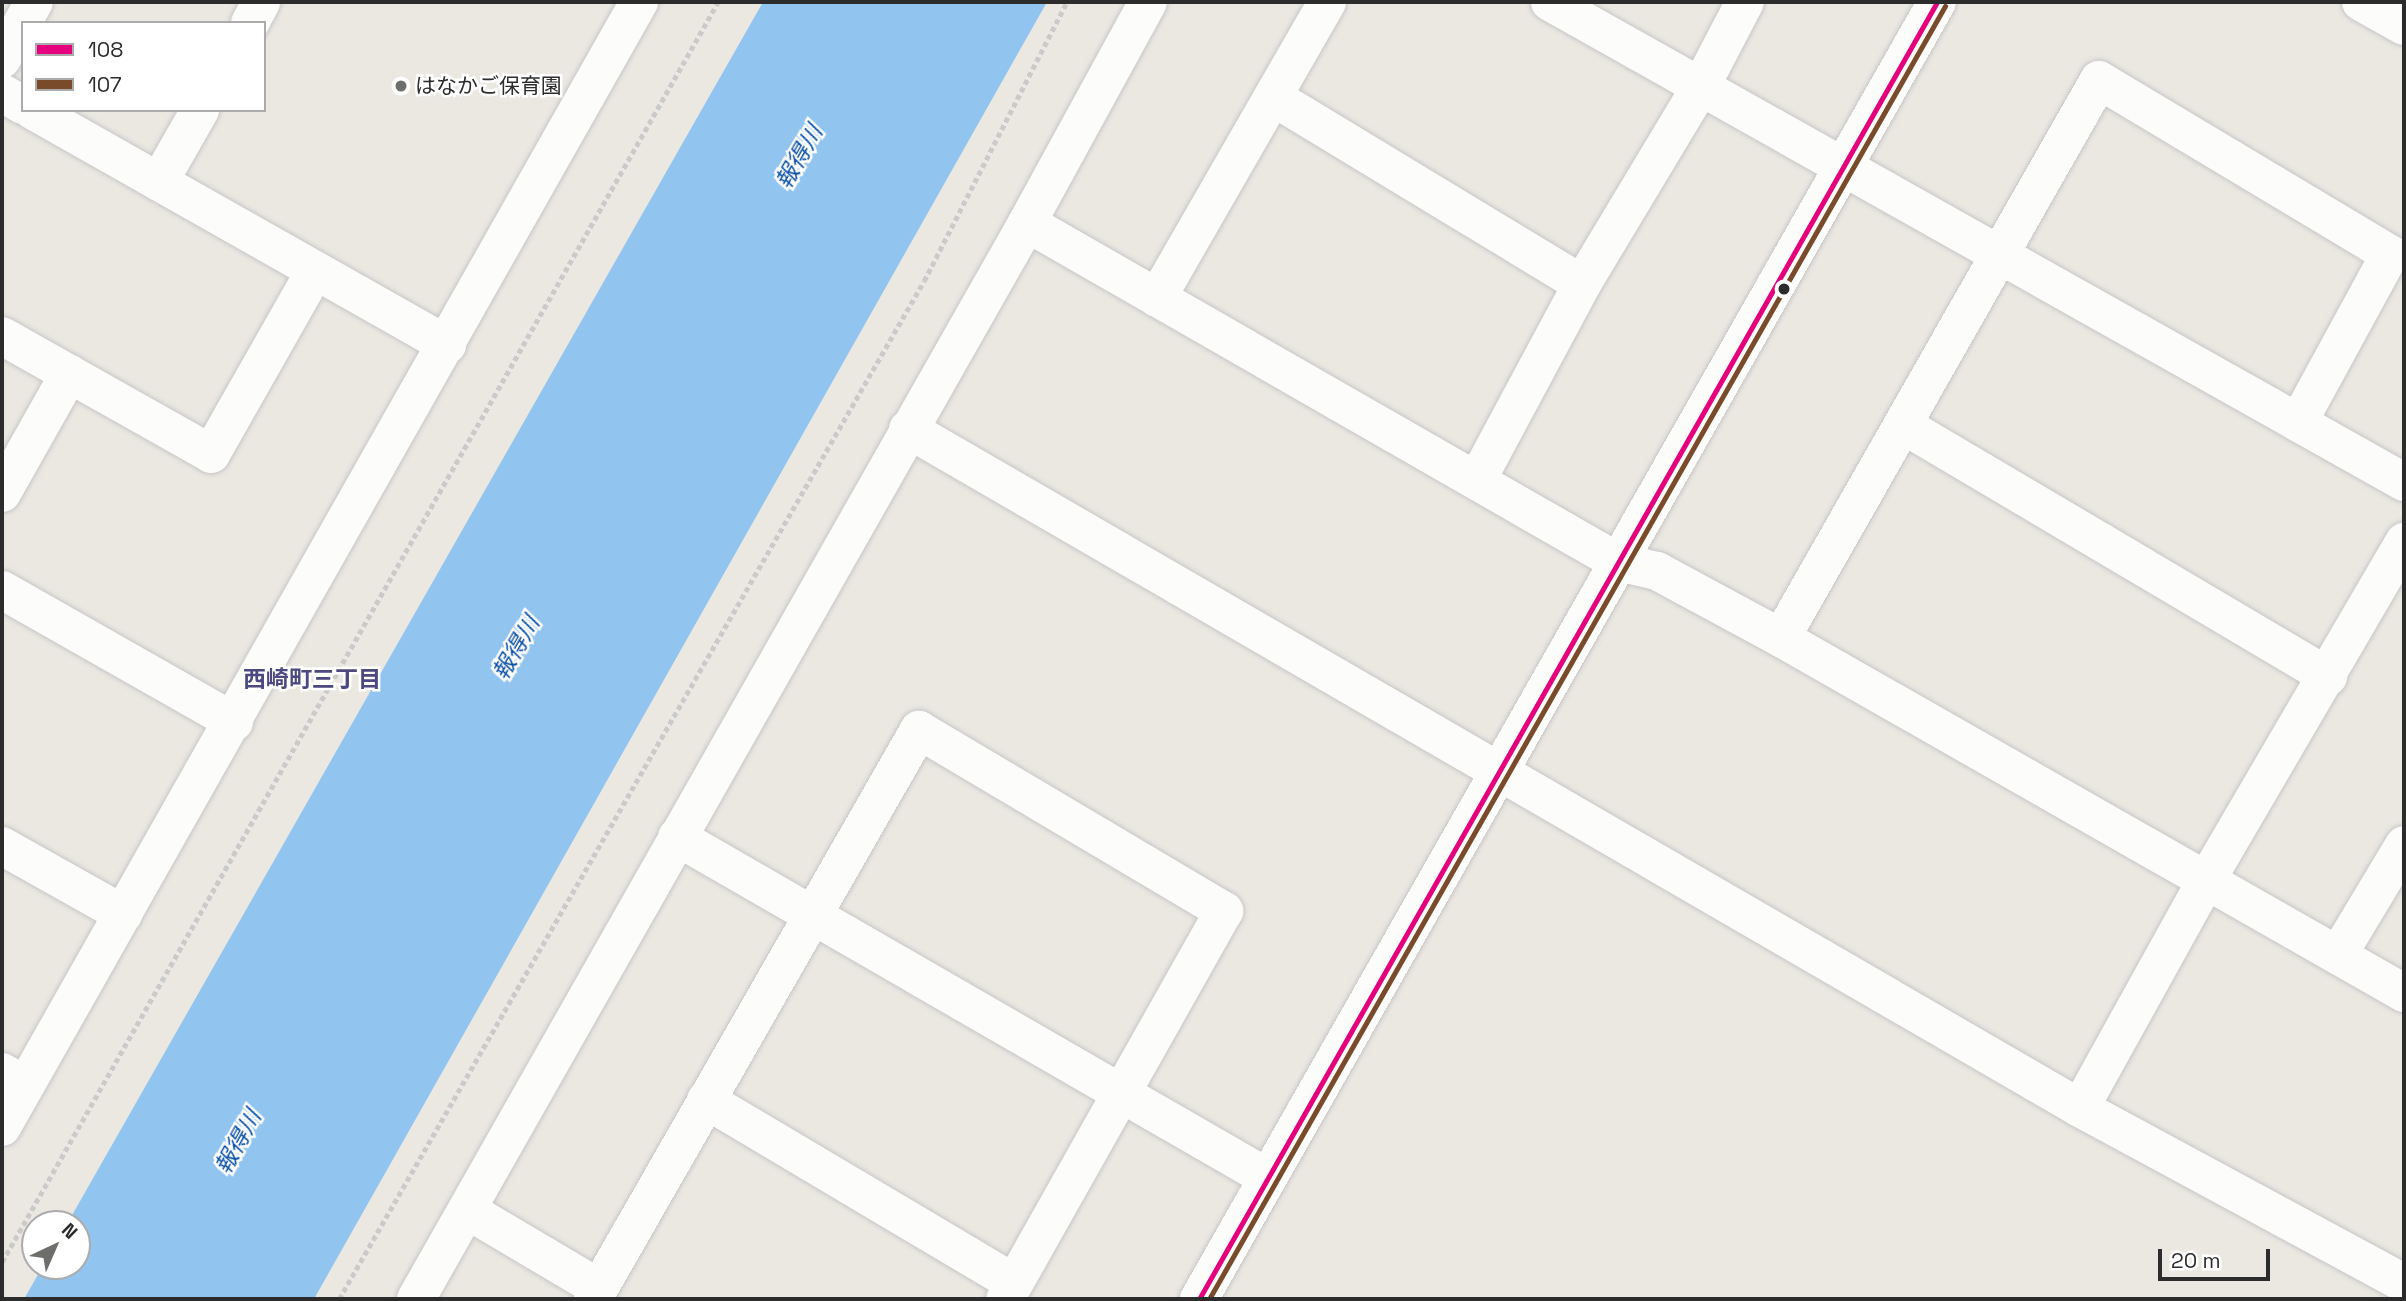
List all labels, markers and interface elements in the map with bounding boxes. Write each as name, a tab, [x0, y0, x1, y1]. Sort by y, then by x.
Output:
legend	[21, 21, 266, 112]
text: 108	[88, 36, 123, 63]
text: 107	[88, 71, 122, 98]
place label: はなかご保育園	[415, 73, 562, 99]
marker: はなかご保育園	[393, 78, 409, 94]
water label: 報得川	[770, 120, 828, 194]
unlabelled marker	[1777, 282, 1791, 296]
water label: 報得川	[487, 611, 545, 685]
district label: 西崎町三丁目	[243, 665, 381, 693]
water label: 報得川	[209, 1105, 267, 1179]
north arrow	[21, 1210, 91, 1280]
text: N	[56, 1218, 83, 1244]
scale bar	[2161, 1234, 2273, 1278]
text: 20 m	[2171, 1247, 2221, 1274]

